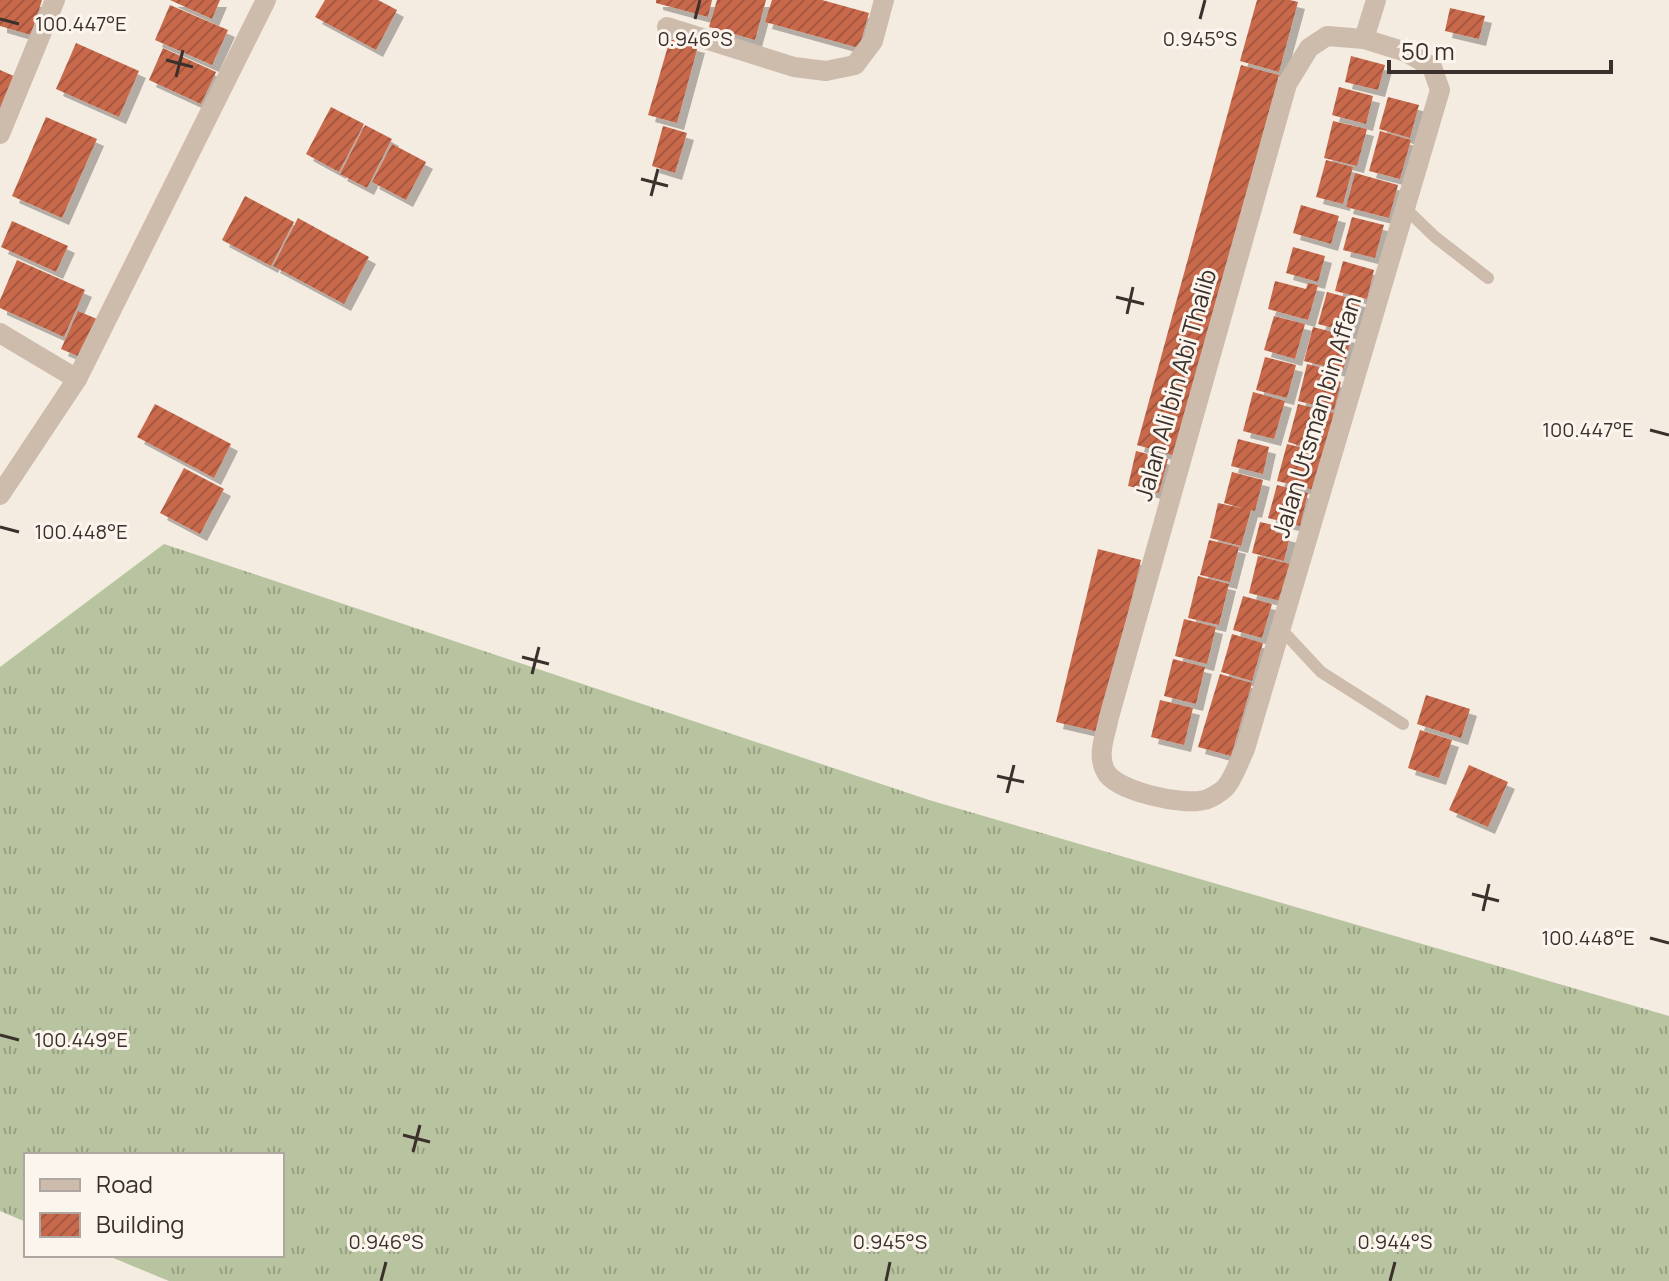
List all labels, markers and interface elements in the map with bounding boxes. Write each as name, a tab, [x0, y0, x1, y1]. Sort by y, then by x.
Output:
text: 100.447°E	[35, 10, 127, 37]
scale bar	[1389, 24, 1611, 74]
text: 0.946°S	[657, 25, 733, 52]
text: 0.945°S	[1163, 25, 1237, 52]
text: 50 m	[1401, 34, 1455, 67]
street label: Jalan Ali bin Abi Thalib	[1126, 265, 1223, 504]
street label: Jalan Utsman bin Affan	[1263, 292, 1368, 541]
text: 100.447°E	[1542, 416, 1634, 443]
text: 100.448°E	[34, 518, 128, 545]
text: 100.448°E	[1541, 924, 1635, 951]
text: 100.449°E	[34, 1026, 128, 1053]
legend	[24, 1153, 284, 1257]
text: Road	[96, 1167, 153, 1200]
text: Building	[96, 1207, 184, 1240]
text: 0.946°S	[348, 1228, 424, 1255]
text: 0.945°S	[853, 1228, 927, 1255]
text: 0.944°S	[1358, 1228, 1432, 1255]

